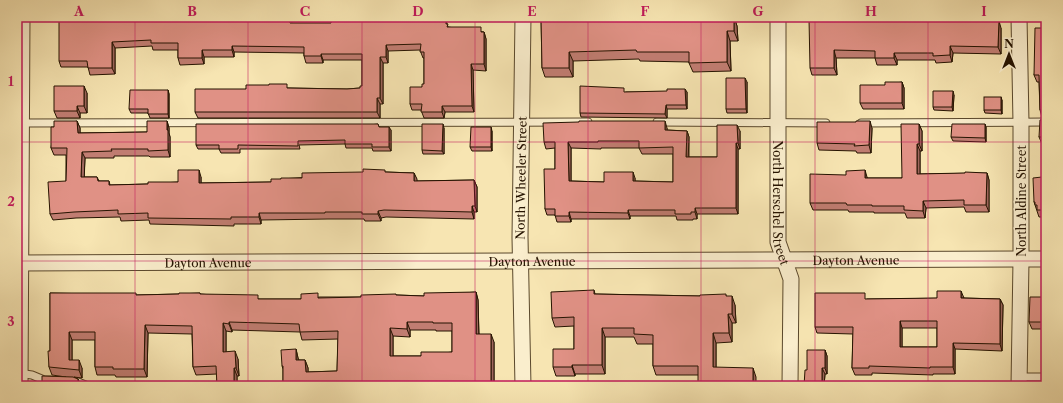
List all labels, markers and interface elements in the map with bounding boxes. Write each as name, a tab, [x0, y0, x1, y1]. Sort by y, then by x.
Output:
text: A	[73, 3, 85, 19]
text: B	[187, 3, 197, 19]
text: C	[300, 3, 310, 19]
text: D	[412, 3, 424, 19]
text: E	[527, 3, 537, 19]
text: F	[641, 3, 650, 19]
text: G	[752, 3, 764, 19]
text: H	[865, 3, 877, 19]
text: I	[981, 3, 987, 19]
north arrow	[989, 34, 1029, 74]
text: N	[1004, 37, 1014, 51]
text: 1	[8, 73, 14, 89]
street label: North Wheeler Street	[512, 116, 530, 240]
street label: North Herschel Street	[771, 140, 793, 268]
street label: North Aldine Street	[1014, 145, 1029, 257]
text: 2	[7, 193, 15, 209]
street label: Dayton Avenue	[812, 252, 900, 267]
street label: Dayton Avenue	[488, 253, 576, 269]
street label: Dayton Avenue	[164, 255, 252, 270]
text: 3	[7, 313, 15, 329]

